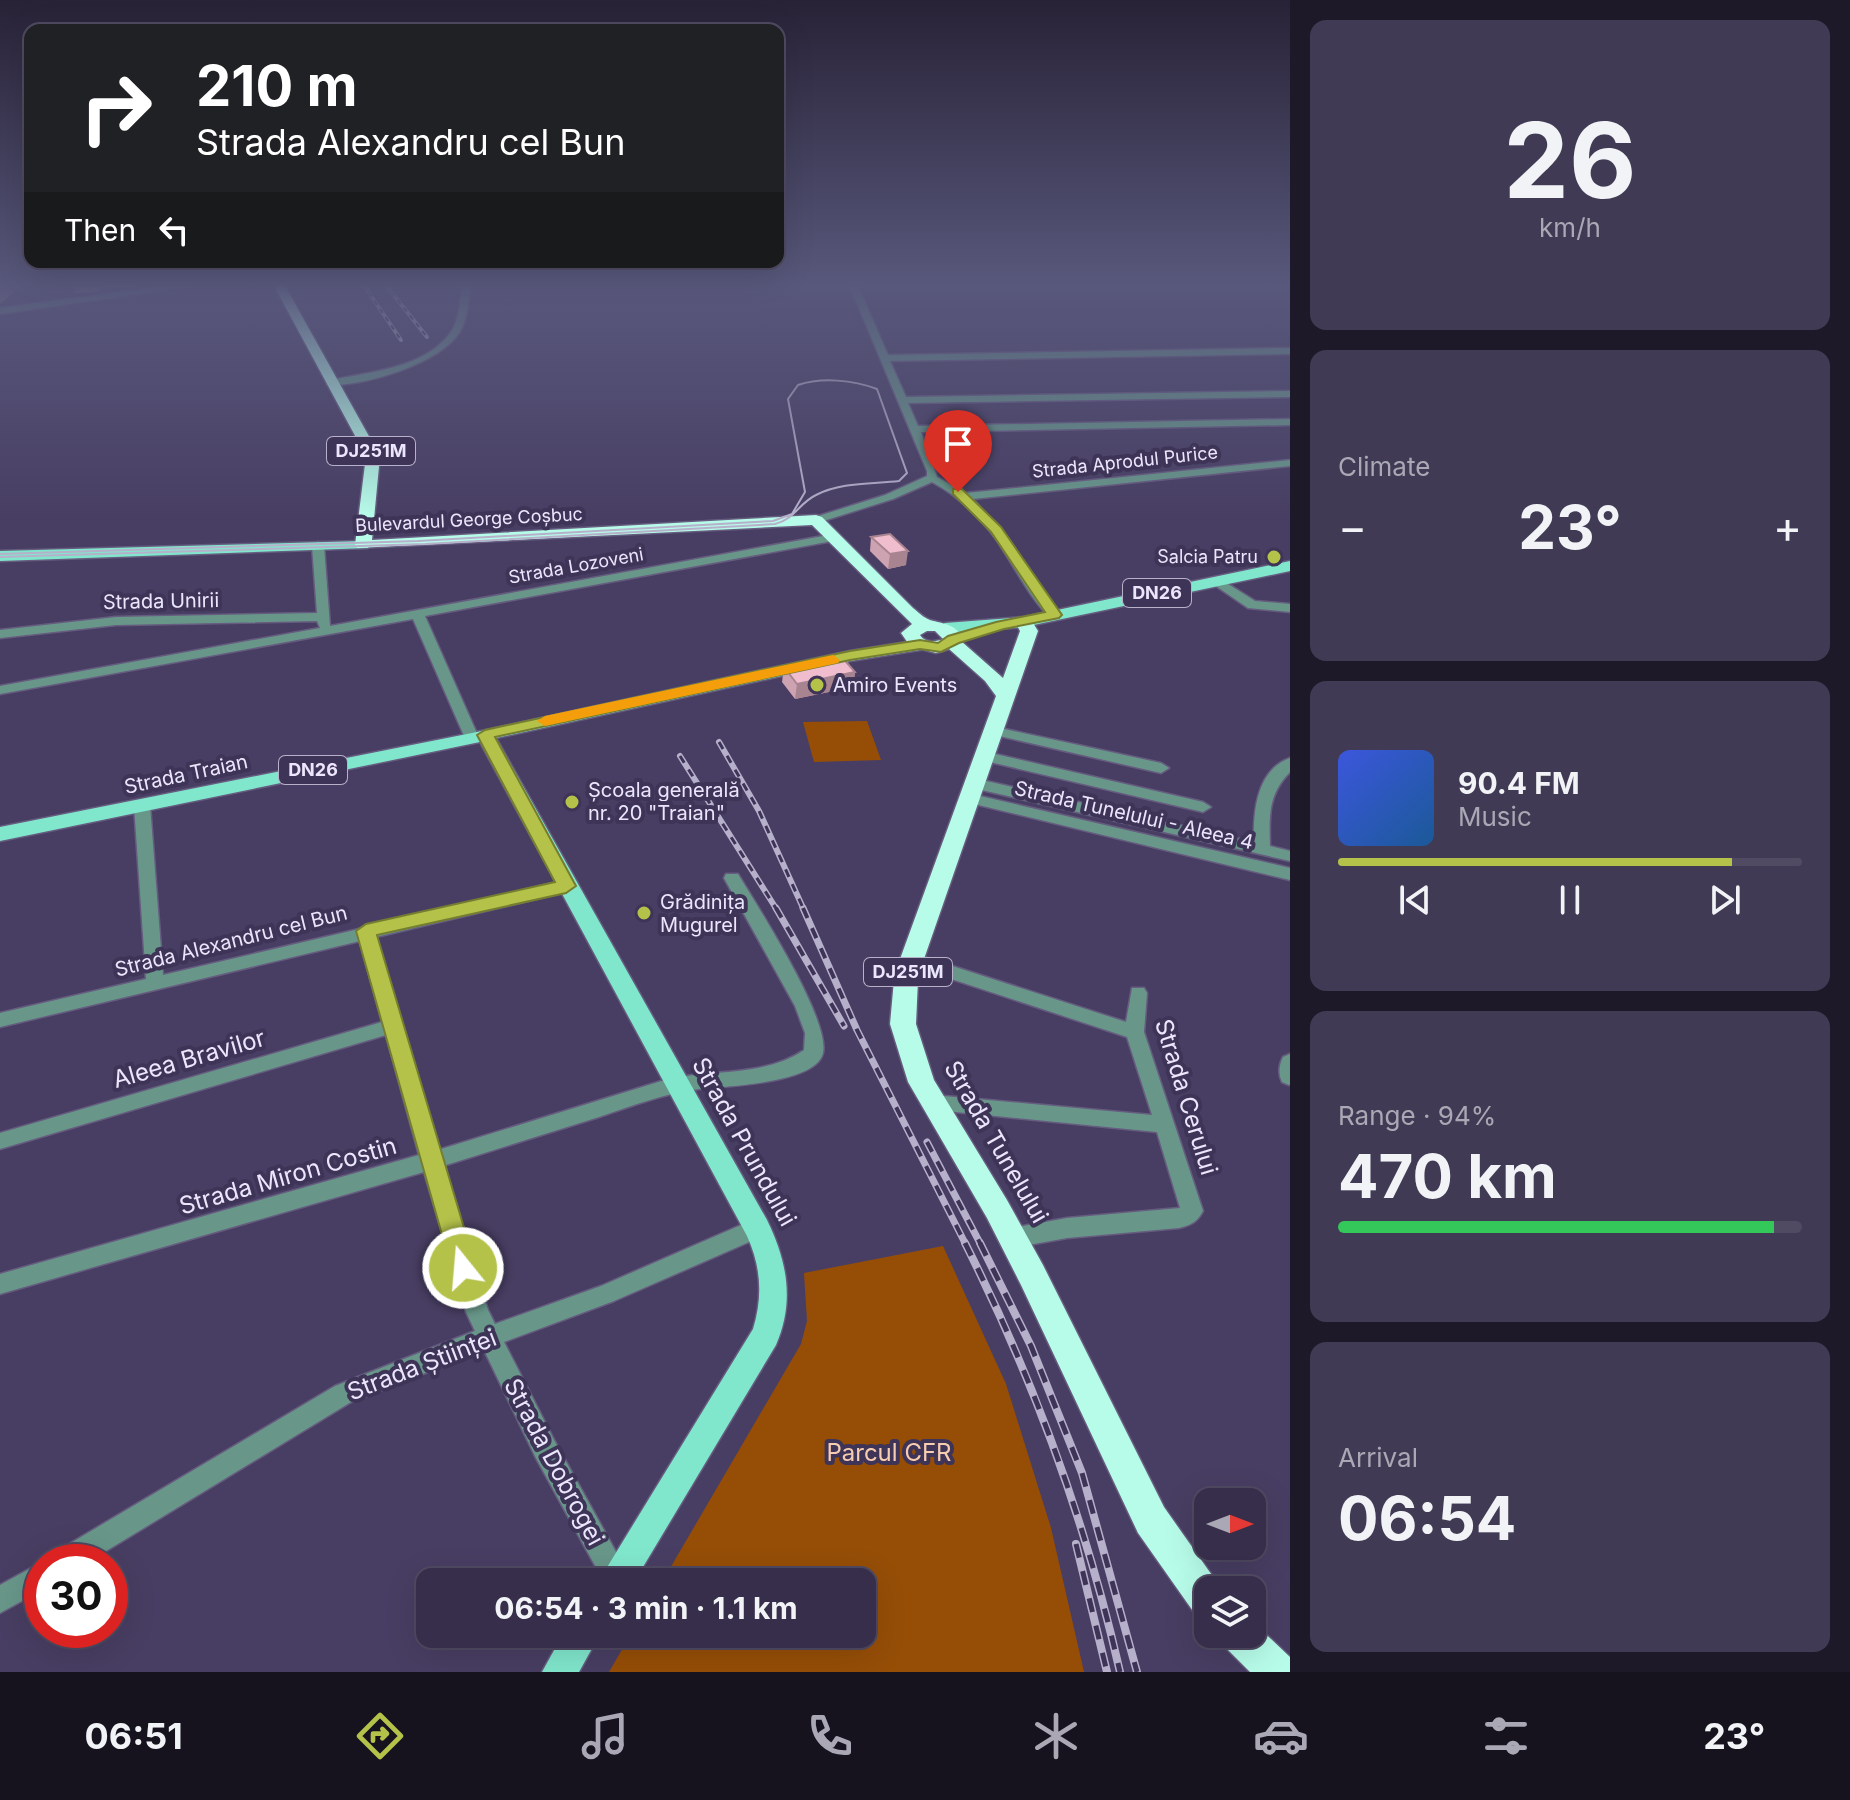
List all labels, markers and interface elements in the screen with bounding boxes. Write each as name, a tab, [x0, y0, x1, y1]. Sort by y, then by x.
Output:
text: 210 m	[196, 52, 358, 120]
icon: right	[64, 56, 168, 160]
text: 26	[1503, 97, 1637, 223]
text: Strada Alexandru cel Bun	[196, 120, 625, 164]
icon: left	[152, 208, 196, 252]
text: Then	[64, 212, 136, 248]
text: km/h	[1539, 212, 1601, 243]
pin	[924, 410, 992, 492]
icon: arrive	[936, 422, 980, 466]
road number: DJ251M	[327, 437, 415, 465]
street label: Strada Aprodul Purice	[1031, 441, 1219, 482]
text: Climate	[1338, 451, 1430, 482]
text: 23°	[1518, 491, 1622, 563]
text: −	[1338, 500, 1367, 554]
text: +	[1773, 500, 1802, 554]
street label: Bulevardul George Coșbuc	[355, 503, 583, 537]
street label: Strada Lozoveni	[507, 543, 645, 588]
place label: Salcia Patru	[1157, 546, 1258, 567]
marker: Salcia Patru	[1265, 548, 1283, 566]
road number: DN26	[1123, 579, 1191, 607]
street label: Strada Unirii	[103, 588, 219, 614]
place label: Amiro Events	[833, 673, 957, 697]
marker: Amiro Events	[808, 676, 826, 694]
street label: Strada Traian	[122, 749, 250, 799]
road number: DN26	[279, 756, 347, 784]
text: 90.4 FM	[1458, 765, 1580, 801]
street label: Strada Tunelului - Aleea 4	[1012, 776, 1256, 854]
place label: Școala generală nr. 20 "Traian"	[588, 778, 740, 825]
marker: Școala generală nr. 20 "Traian"	[563, 793, 581, 811]
text: Music	[1458, 801, 1532, 832]
icon: previous	[1393, 878, 1437, 922]
icon: pause	[1548, 878, 1592, 922]
icon: next	[1703, 878, 1747, 922]
place label: Grădinița Mugurel	[660, 890, 745, 937]
street label: Strada Alexandru cel Bun	[112, 900, 350, 982]
marker: Grădinița Mugurel	[635, 904, 653, 922]
road number: DJ251M	[864, 958, 952, 986]
street label: Strada Cerului	[1149, 1016, 1224, 1178]
street label: Aleea Bravilor	[109, 1023, 268, 1094]
street label: Strada Prundului	[686, 1052, 803, 1231]
street label: Strada Tunelului	[938, 1055, 1055, 1228]
text: Range · 94%	[1338, 1100, 1496, 1131]
street label: Strada Miron Costin	[176, 1131, 400, 1220]
text: 470 km	[1338, 1140, 1557, 1212]
position arrow	[421, 1226, 505, 1310]
street label: Strada Științei	[343, 1323, 500, 1406]
street label: Strada Dobrogei	[498, 1373, 611, 1550]
park label: Parcul CFR	[826, 1438, 952, 1467]
text: Arrival	[1338, 1442, 1418, 1473]
text: 06:54	[1338, 1482, 1516, 1554]
north arrow	[1194, 1488, 1266, 1560]
map controls	[1194, 1488, 1266, 1648]
speed limit sign: 30	[24, 1544, 128, 1648]
button: layers	[1194, 1576, 1266, 1648]
text: 06:54 · 3 min · 1.1 km	[494, 1590, 798, 1626]
icon: directions	[352, 1708, 408, 1764]
icon: music	[577, 1708, 633, 1764]
icon: phone	[802, 1708, 858, 1764]
icon: climate	[1028, 1708, 1084, 1764]
icon: car	[1253, 1708, 1309, 1764]
icon: filters	[1478, 1708, 1534, 1764]
text: 06:51	[85, 1714, 183, 1758]
text: 23°	[1703, 1714, 1765, 1758]

